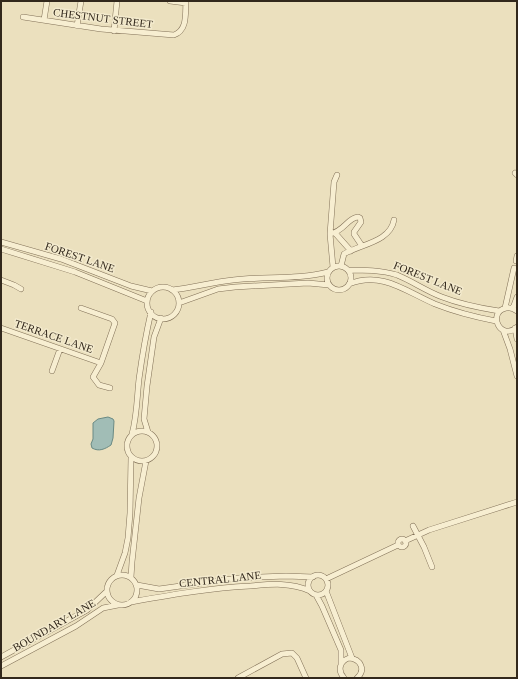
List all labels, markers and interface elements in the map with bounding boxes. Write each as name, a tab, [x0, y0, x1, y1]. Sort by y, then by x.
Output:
street label: CHESTNUT STREET	[52, 6, 154, 30]
street label: FOREST LANE	[44, 239, 117, 275]
street label: FOREST LANE	[392, 259, 464, 297]
street label: TERRACE LANE	[13, 317, 95, 355]
street label: CENTRAL LANE	[178, 569, 262, 589]
street label: BOUNDARY LANE	[11, 596, 98, 654]

